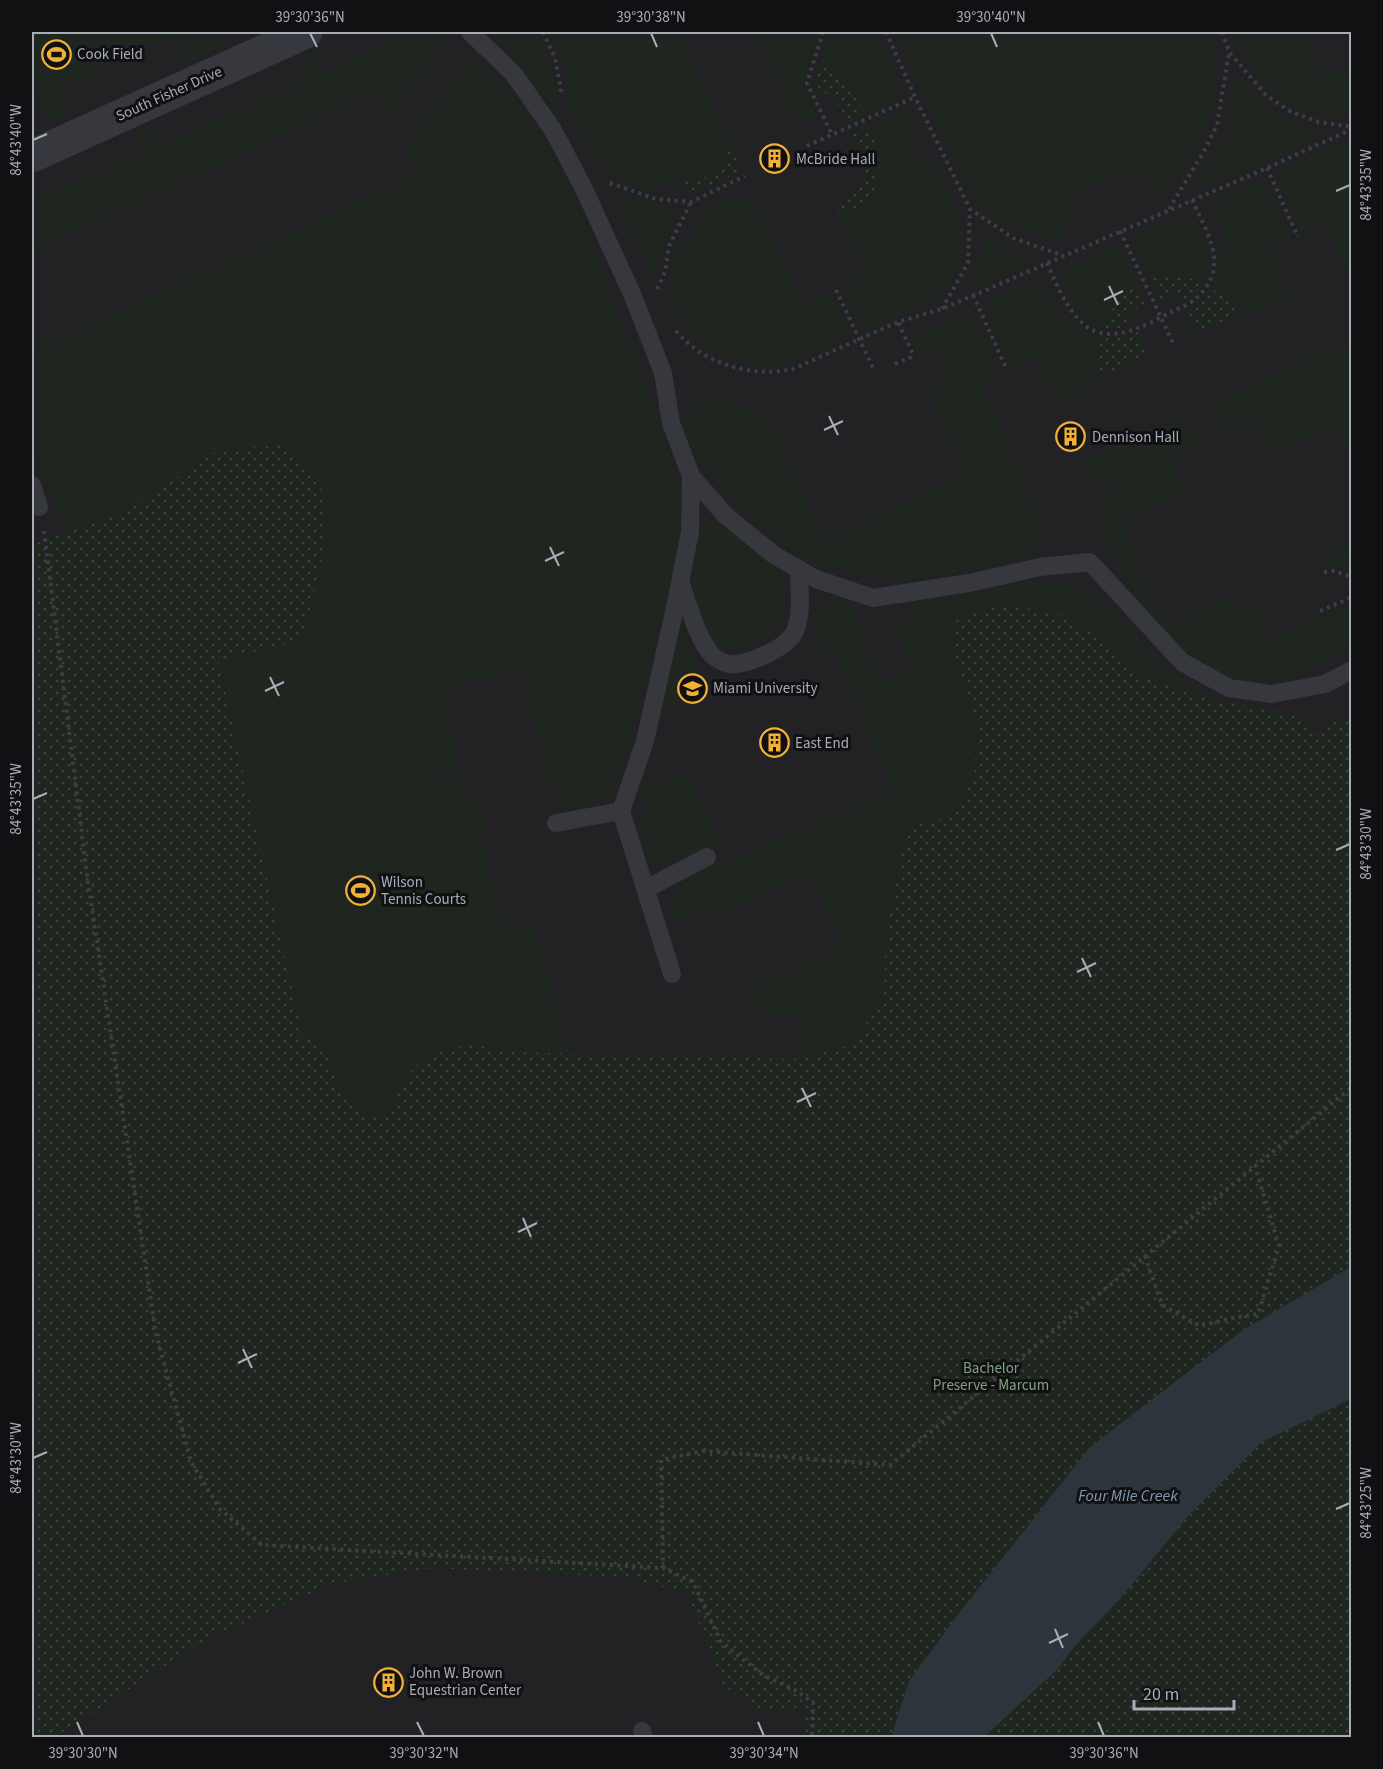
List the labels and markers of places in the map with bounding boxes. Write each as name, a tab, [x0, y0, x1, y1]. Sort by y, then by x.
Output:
sports icon: Cook Field	[40, 38, 72, 70]
place label: Cook Field	[77, 44, 143, 65]
building icon: McBride Hall	[759, 143, 791, 175]
place label: McBride Hall	[796, 149, 875, 170]
building icon: Dennison Hall	[1055, 421, 1087, 453]
place label: Dennison Hall	[1092, 427, 1180, 448]
school or university icon: Miami University	[676, 672, 708, 704]
place label: Miami University	[713, 678, 817, 699]
building icon: East End	[758, 727, 790, 759]
place label: East End	[795, 733, 849, 754]
place label: Wilson Tennis Courts	[381, 872, 466, 910]
sports icon: Wilson Tennis Courts	[344, 875, 376, 907]
place label: John W. Brown Equestrian Center	[409, 1663, 522, 1701]
building icon: John W. Brown Equestrian Center	[372, 1666, 404, 1698]

